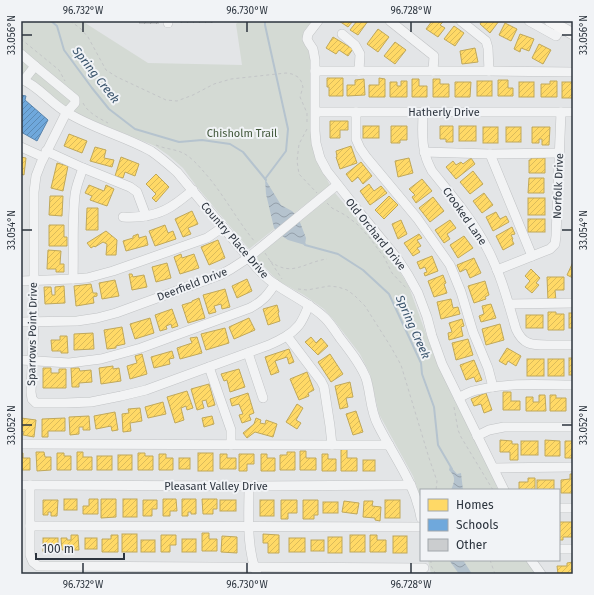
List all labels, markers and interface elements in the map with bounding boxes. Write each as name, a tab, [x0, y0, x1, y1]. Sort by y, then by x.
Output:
text: 96.732°W	[63, 5, 104, 17]
text: 96.730°W	[226, 5, 268, 17]
text: 96.728°W	[390, 5, 432, 17]
text: 33.056°N	[6, 15, 18, 55]
text: 33.056°N	[578, 15, 590, 55]
water label: Spring Creek	[69, 43, 123, 106]
street label: Hatherly Drive	[408, 106, 480, 119]
park label: Chisholm Trail	[207, 127, 277, 140]
street label: Norfolk Drive	[551, 153, 566, 219]
street label: Crooked Lane	[440, 185, 489, 248]
street label: Old Orchard Drive	[343, 196, 409, 273]
street label: Country Place Drive	[198, 199, 271, 281]
text: 33.054°N	[6, 210, 18, 250]
text: 33.054°N	[578, 210, 590, 250]
street label: Deerfield Drive	[155, 265, 229, 304]
street label: Sparrows Point Drive	[25, 282, 40, 386]
water label: Spring Creek	[392, 292, 433, 361]
text: 33.052°N	[6, 405, 18, 445]
text: 33.052°N	[578, 405, 590, 445]
street label: Pleasant Valley Drive	[164, 480, 268, 493]
legend	[420, 489, 560, 561]
text: Homes	[456, 498, 494, 512]
text: Schools	[456, 518, 499, 532]
scale bar	[36, 535, 124, 561]
text: Other	[456, 538, 487, 552]
text: 100 m	[42, 542, 74, 556]
text: 96.732°W	[63, 579, 104, 591]
text: 96.730°W	[226, 579, 268, 591]
text: 96.728°W	[390, 579, 432, 591]

